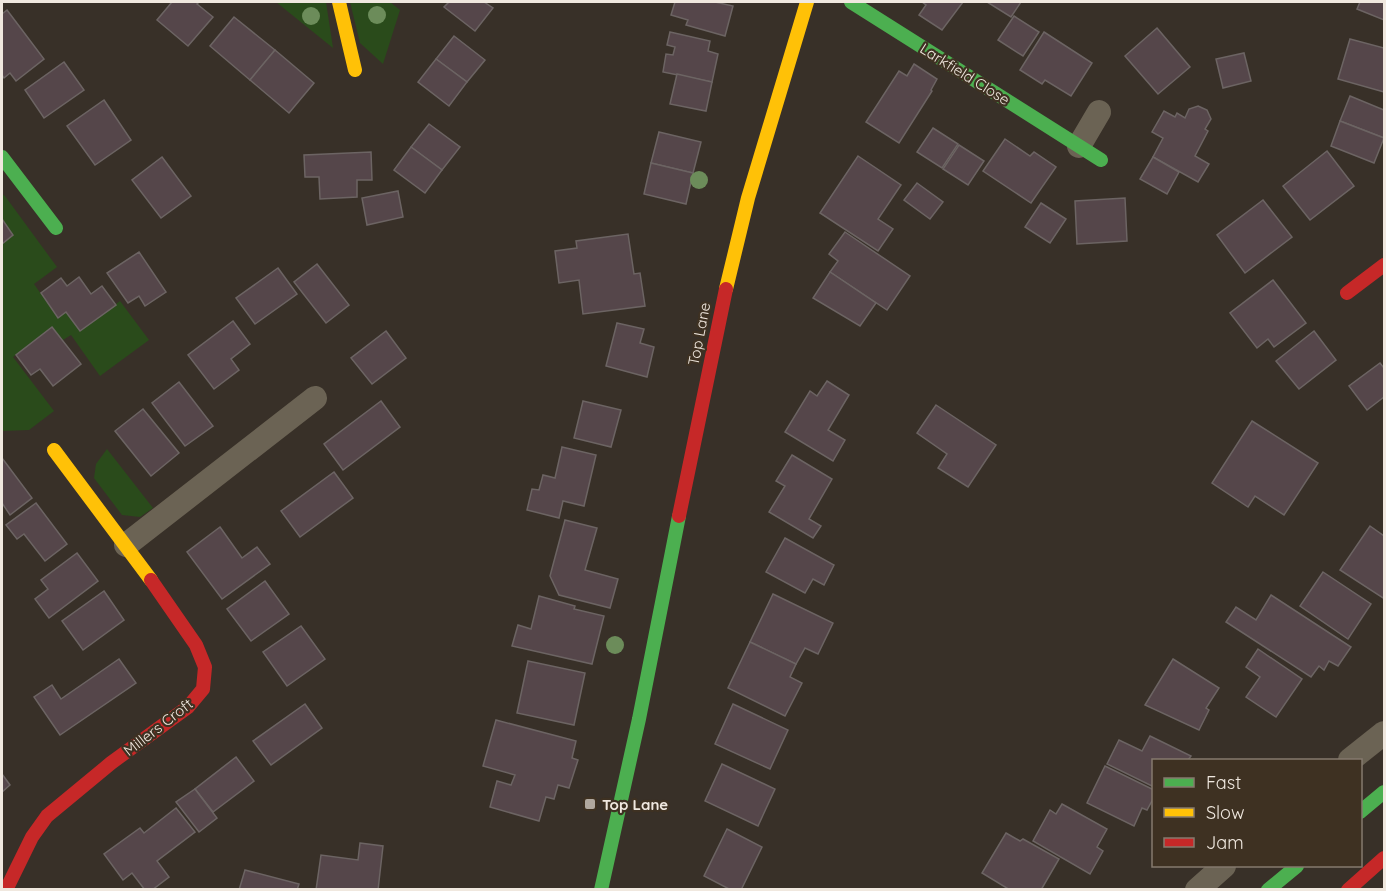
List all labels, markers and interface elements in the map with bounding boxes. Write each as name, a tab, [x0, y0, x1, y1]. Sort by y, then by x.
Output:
street label: Larkfield Close	[917, 39, 1013, 109]
street label: Top Lane	[684, 301, 714, 367]
street label: Millers Croft	[120, 694, 196, 760]
legend	[1152, 759, 1362, 867]
text: Fast	[1206, 771, 1241, 794]
place label: Top Lane	[602, 795, 668, 814]
marker: Top Lane	[583, 797, 597, 811]
text: Slow	[1206, 801, 1244, 824]
text: Jam	[1206, 831, 1244, 854]

